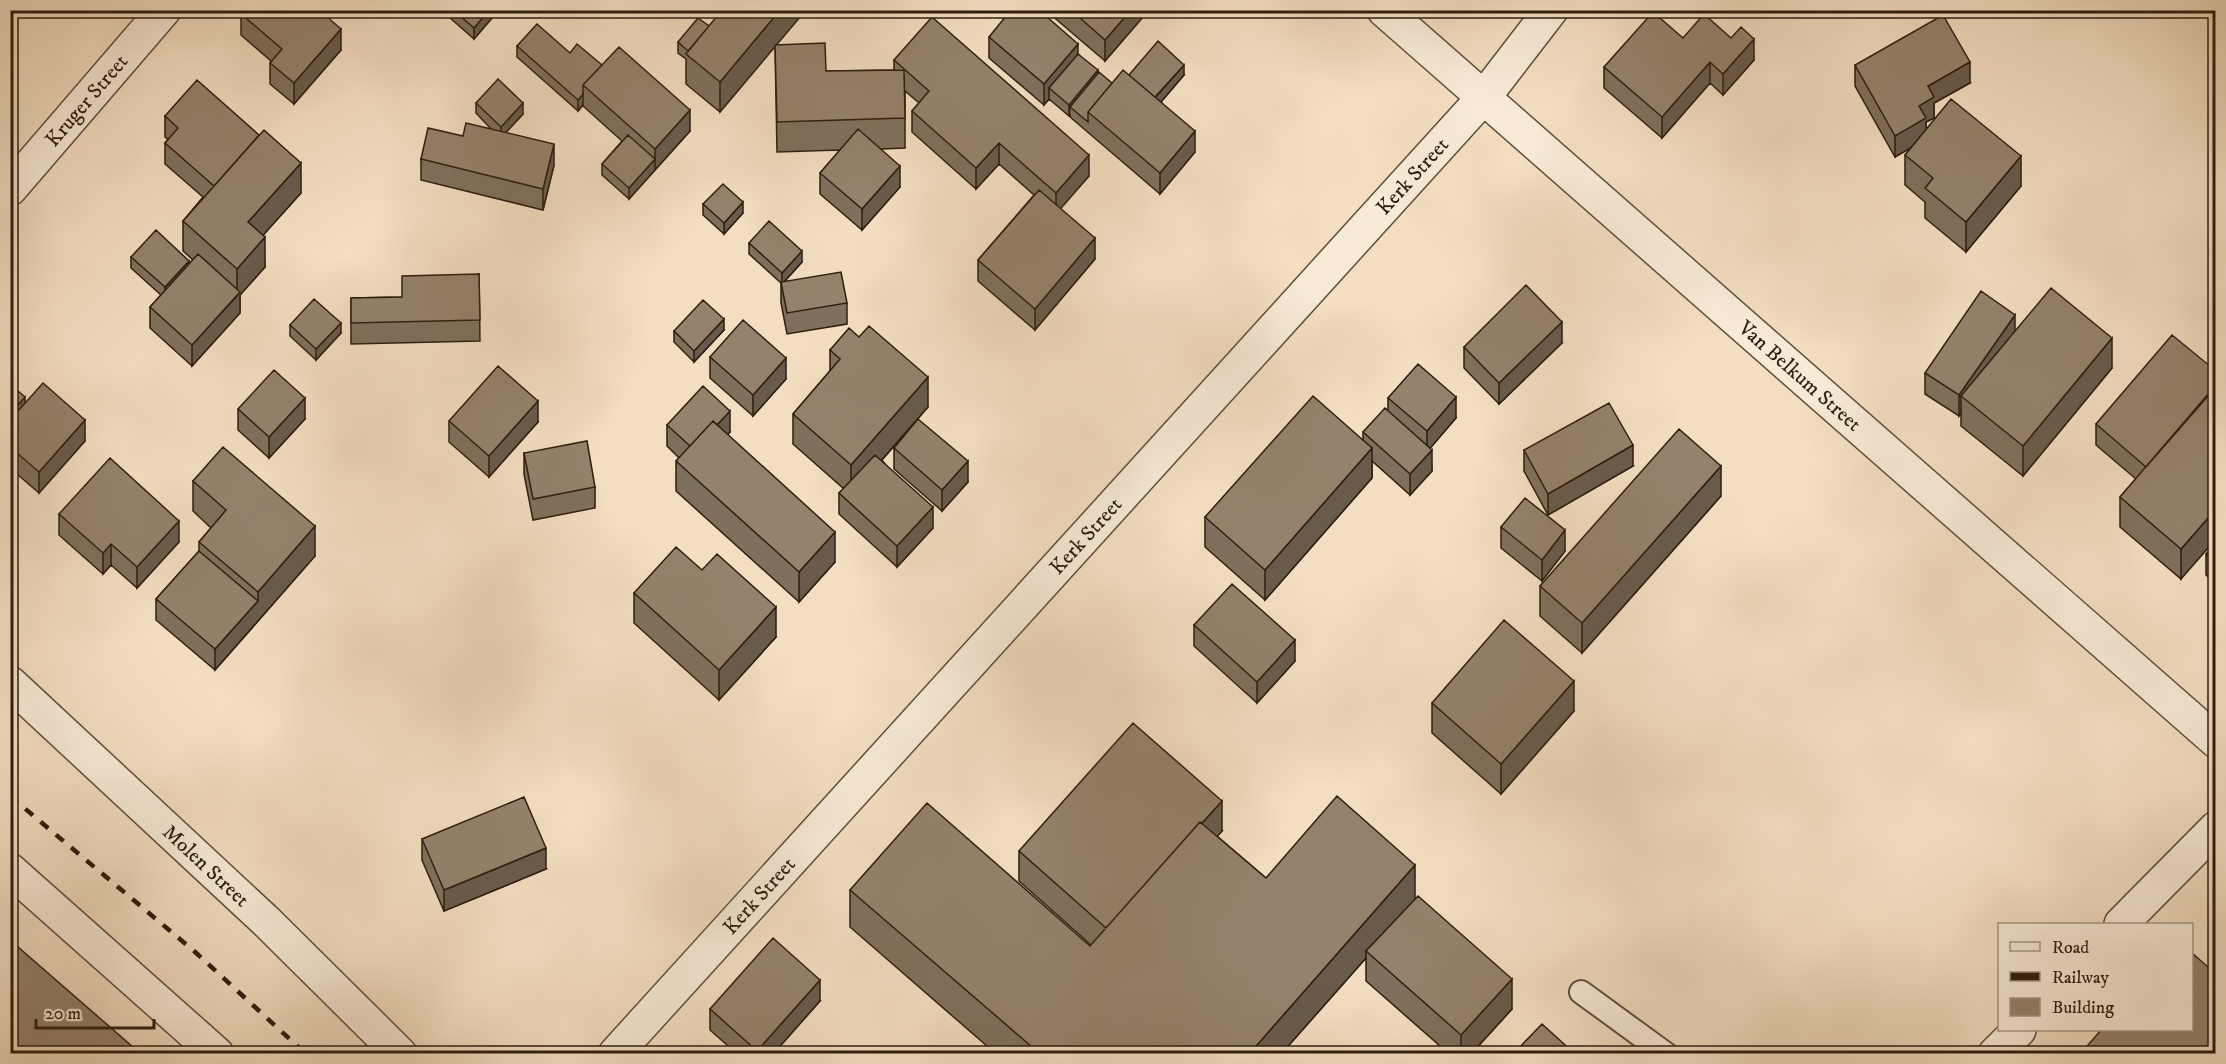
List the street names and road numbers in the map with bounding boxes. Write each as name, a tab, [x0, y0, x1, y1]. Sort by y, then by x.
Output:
street label: Kruger Street	[40, 49, 134, 153]
street label: Kerk Street	[1371, 132, 1455, 221]
street label: Van Belkum Street	[1732, 315, 1867, 438]
street label: Kerk Street	[1045, 492, 1128, 581]
street label: Molen Street	[157, 820, 255, 913]
street label: Kerk Street	[718, 852, 802, 940]

